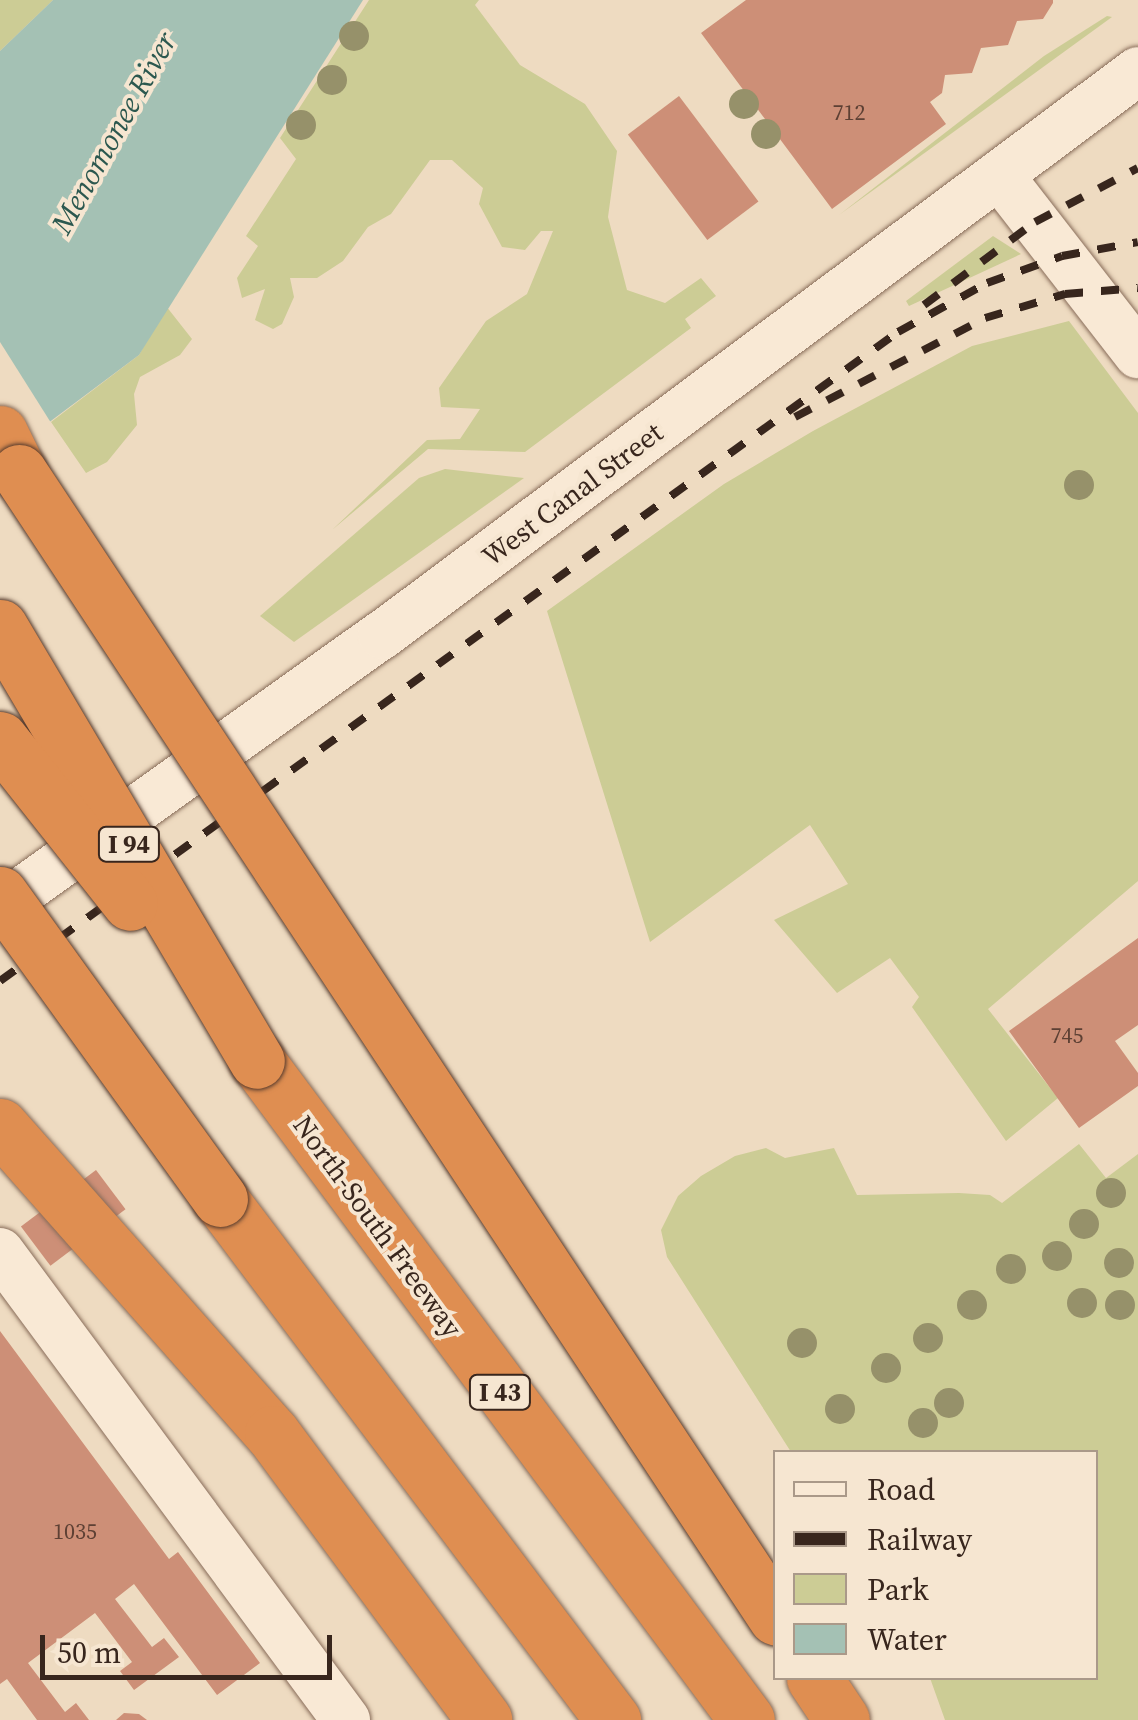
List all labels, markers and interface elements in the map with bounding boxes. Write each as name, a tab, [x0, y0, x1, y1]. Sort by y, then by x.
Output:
water label: Menomonee River	[44, 26, 184, 240]
house number: 712	[833, 100, 865, 126]
street label: West Canal Street	[475, 415, 669, 573]
road number: I 94	[96, 824, 162, 864]
house number: 745	[1051, 1023, 1083, 1049]
street label: North-South Freeway	[286, 1109, 470, 1343]
road number: I 43	[468, 1372, 532, 1412]
legend	[773, 1450, 1098, 1680]
text: Road	[867, 1469, 935, 1510]
house number: 1035	[53, 1519, 97, 1545]
text: Railway	[867, 1519, 972, 1560]
text: Park	[867, 1569, 929, 1610]
scale bar	[45, 1615, 338, 1677]
text: Water	[867, 1619, 947, 1660]
text: 50 m	[57, 1632, 121, 1673]

